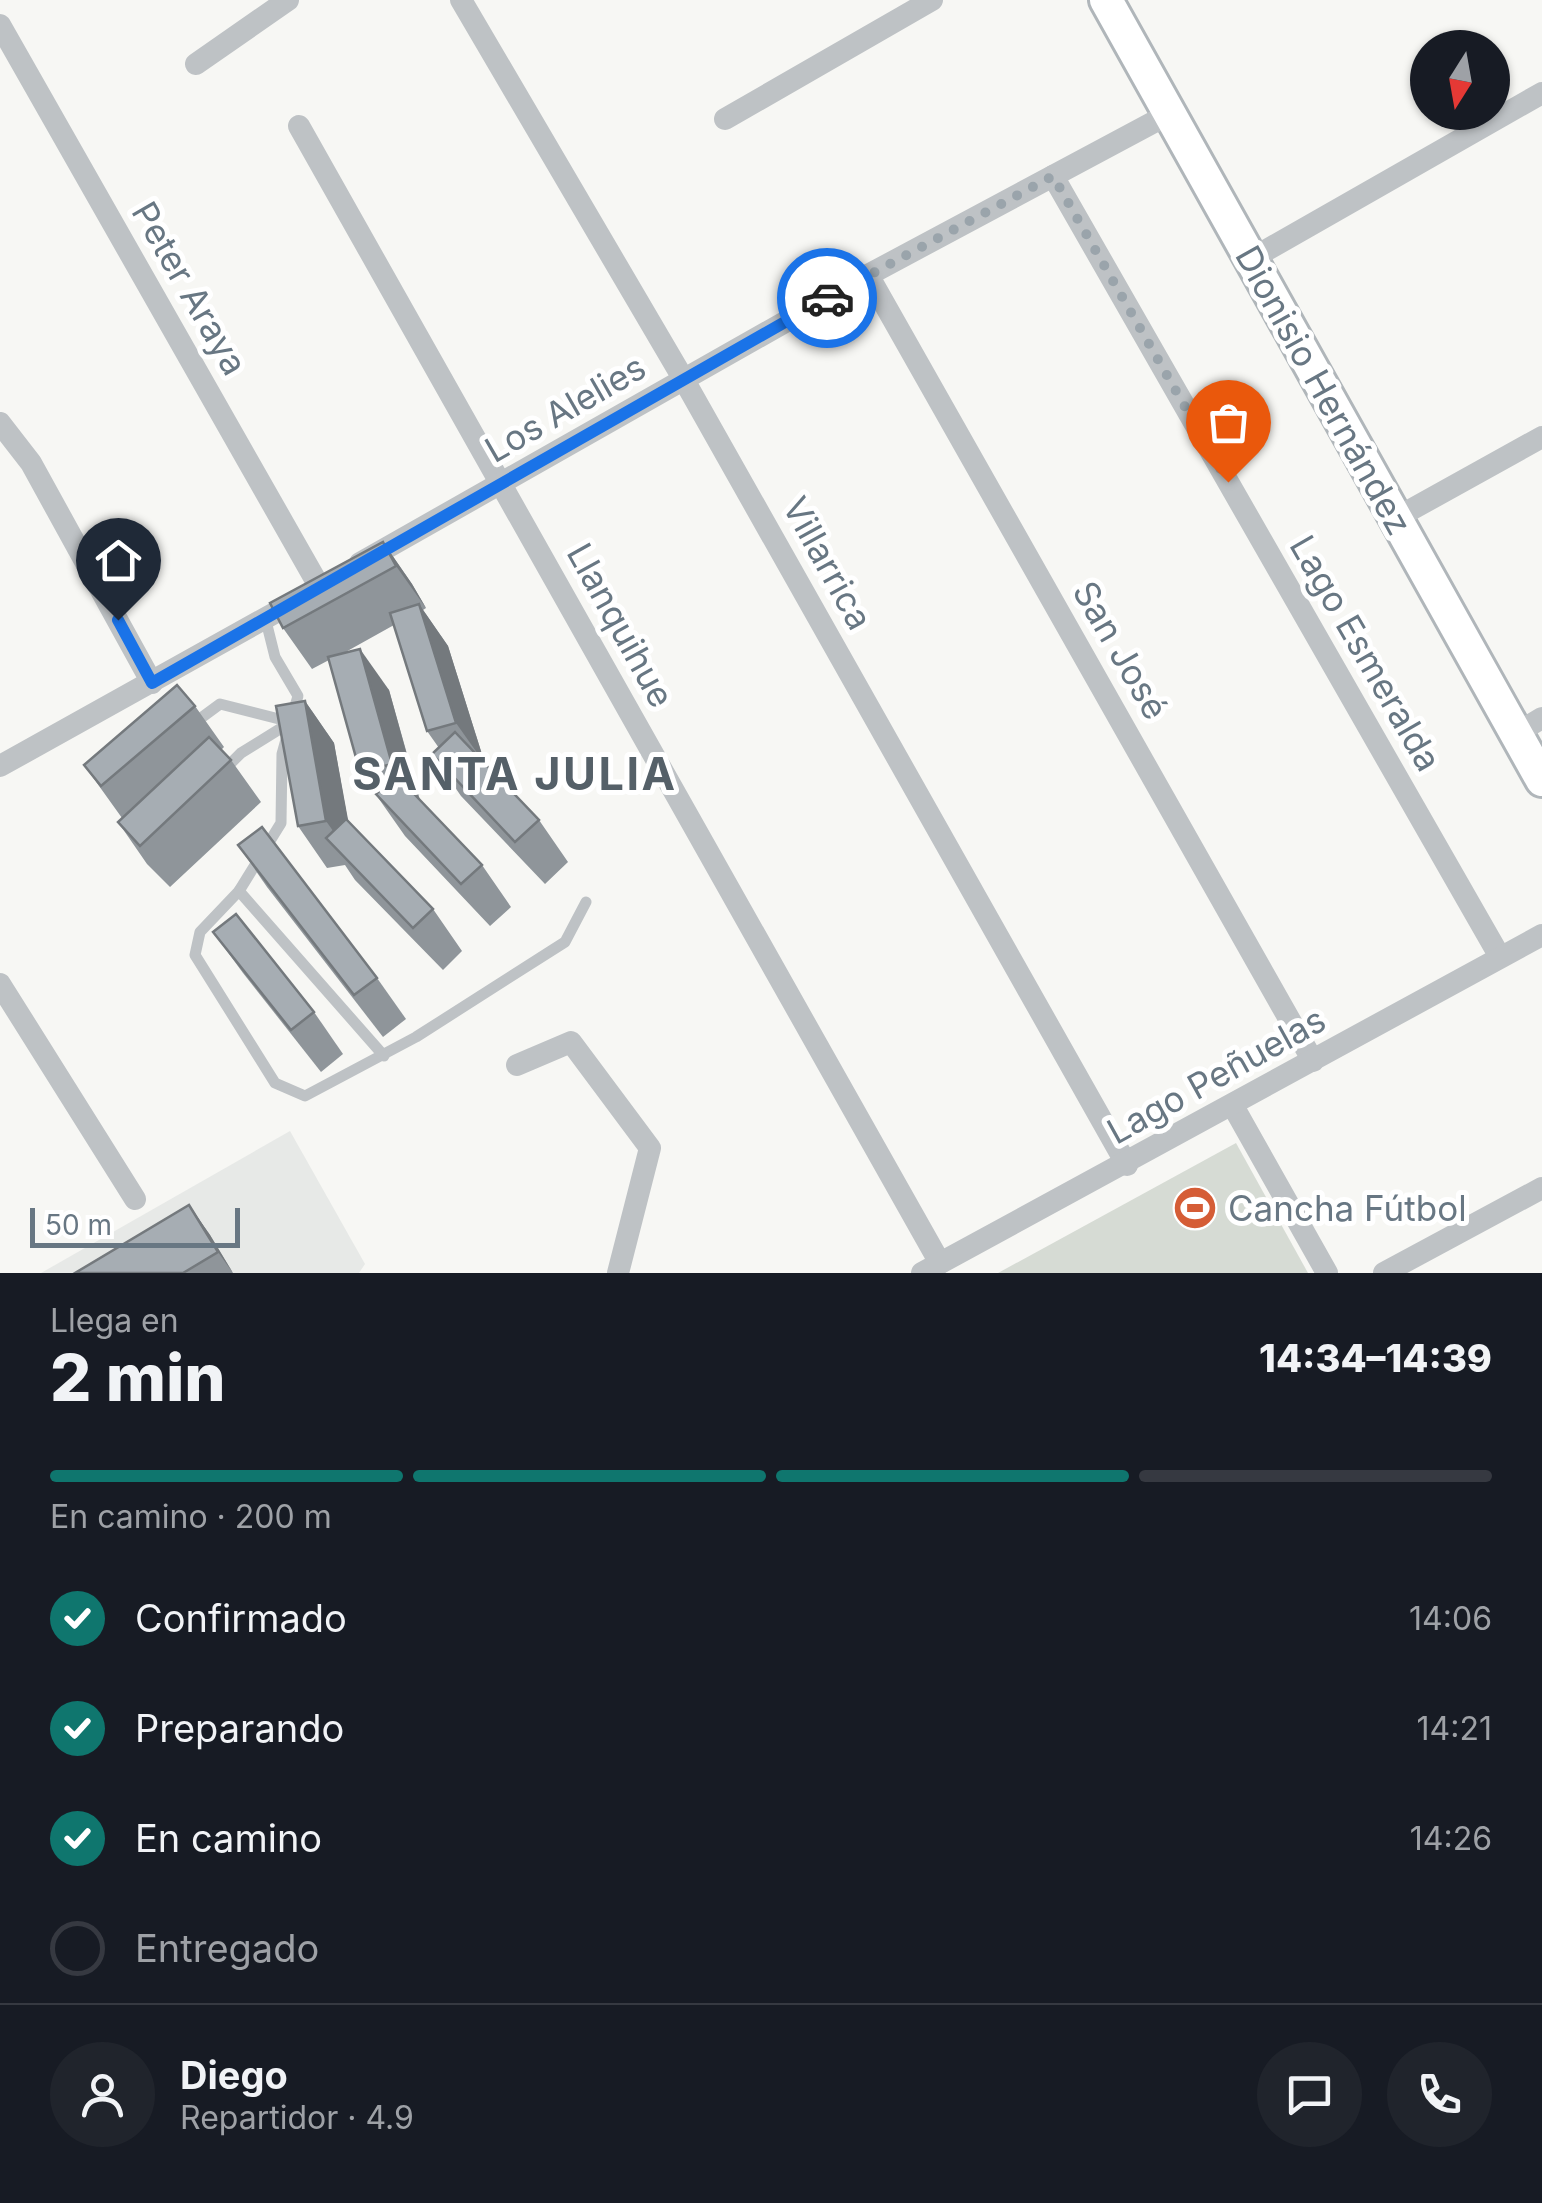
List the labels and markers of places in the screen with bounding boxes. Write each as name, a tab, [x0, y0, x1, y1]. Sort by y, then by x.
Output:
pin	[1186, 380, 1271, 483]
pin	[76, 518, 161, 621]
sports icon: Cancha Fútbol	[1172, 1185, 1218, 1231]
place label: Cancha Fútbol	[1228, 1187, 1467, 1229]

